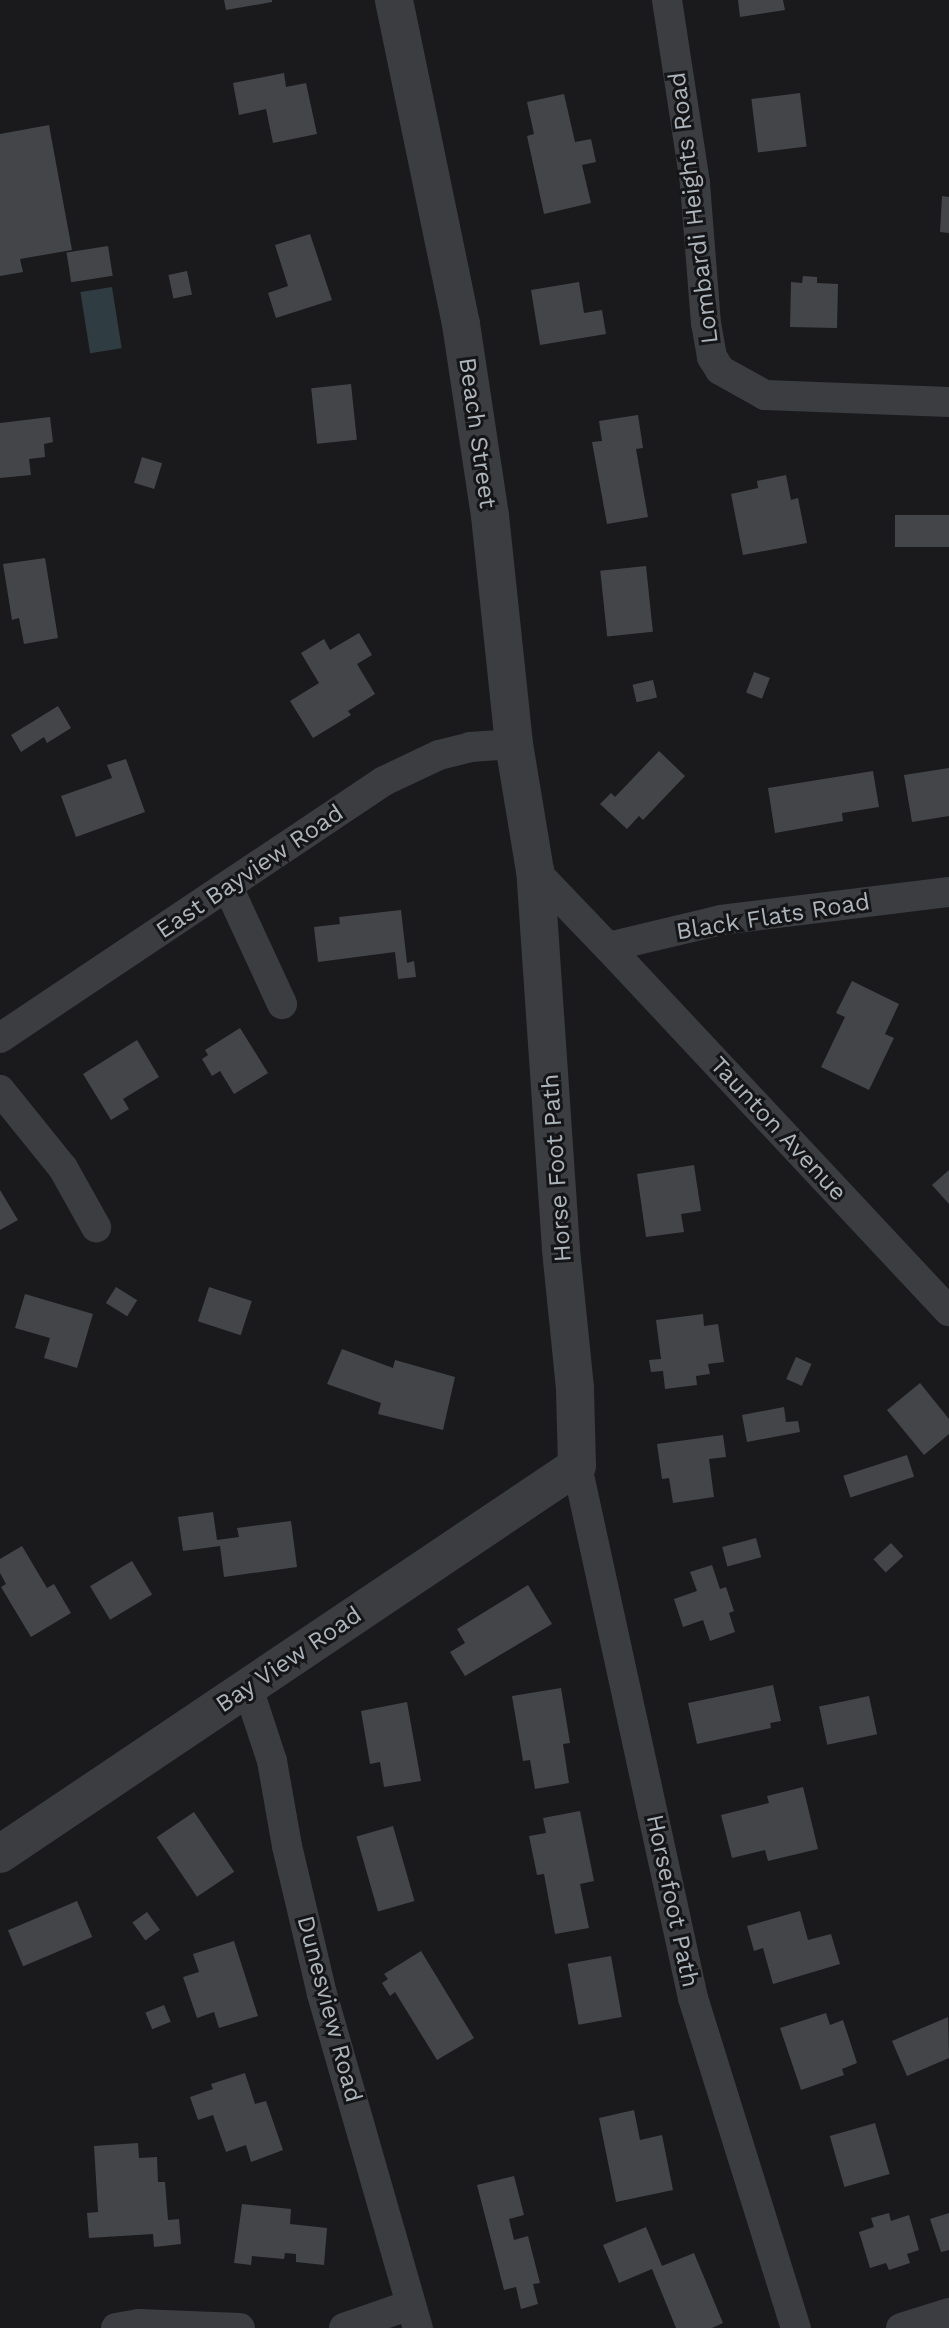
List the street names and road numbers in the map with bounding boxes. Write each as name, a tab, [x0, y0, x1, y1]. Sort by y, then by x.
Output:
street label: Lombardi Heights Road	[663, 71, 725, 345]
street label: Beach Street	[452, 356, 502, 510]
street label: East Bayview Road	[151, 799, 349, 945]
street label: Black Flats Road	[674, 887, 872, 947]
street label: Taunton Avenue	[704, 1051, 852, 1207]
street label: Horse Foot Path	[536, 1073, 578, 1263]
street label: Bay View Road	[210, 1600, 368, 1720]
street label: Horsefoot Path	[640, 1812, 704, 1990]
street label: Dunesview Road	[290, 1912, 368, 2106]

